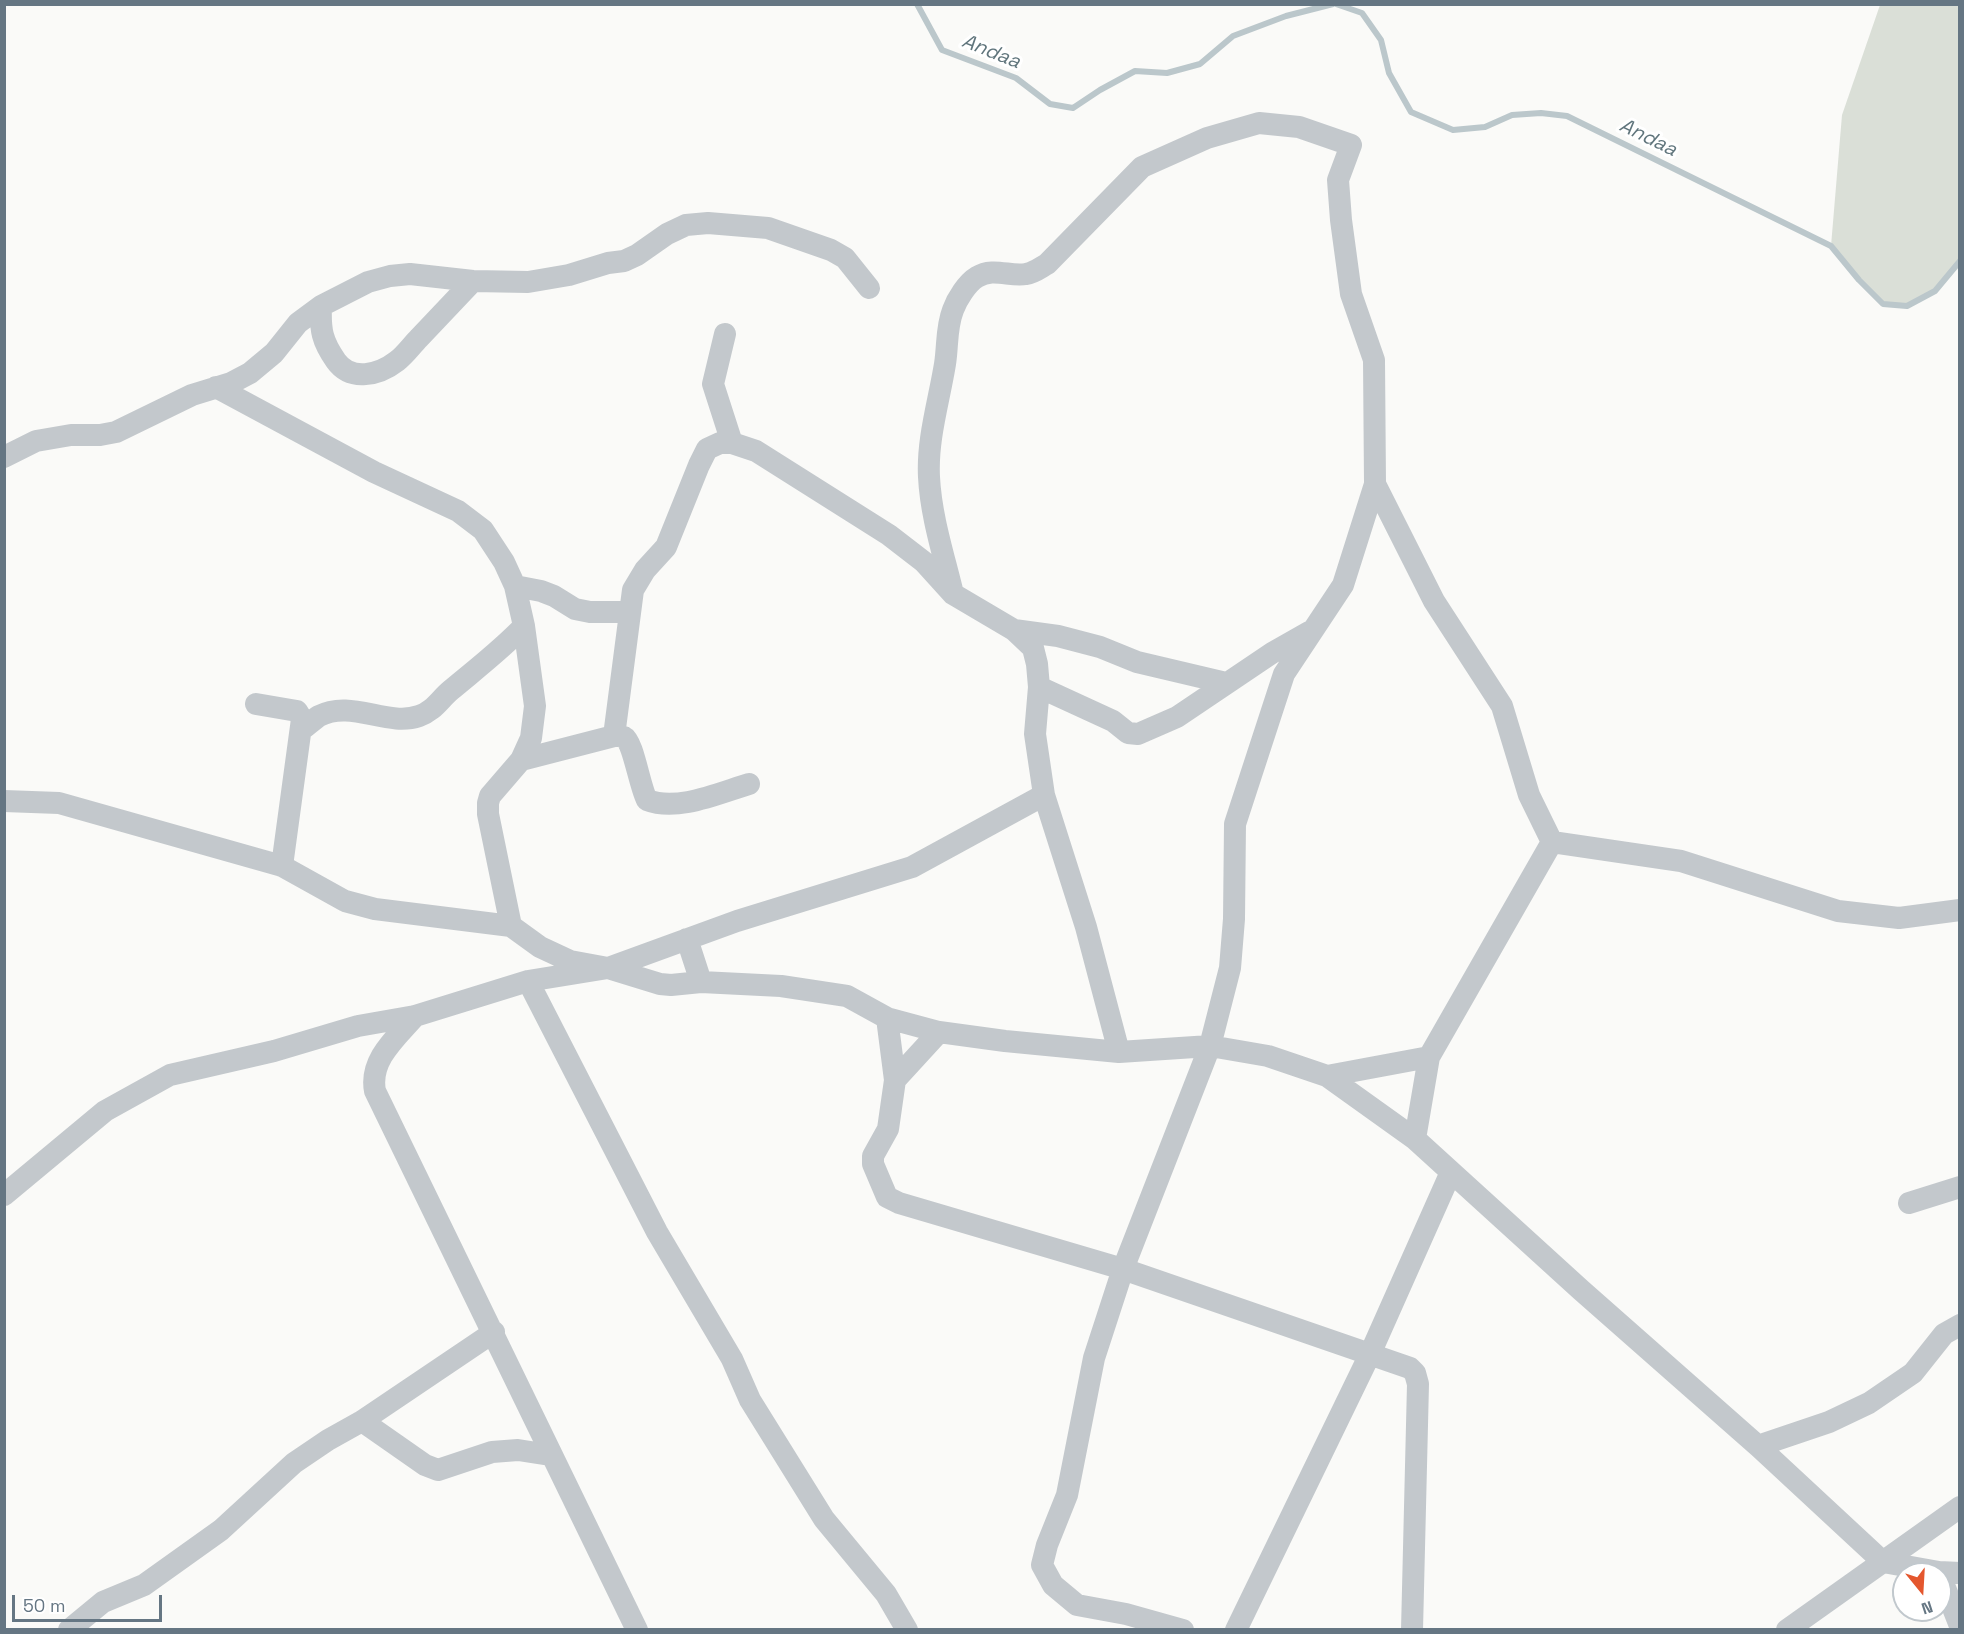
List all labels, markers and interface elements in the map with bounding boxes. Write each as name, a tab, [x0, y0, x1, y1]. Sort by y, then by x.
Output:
water label: Andaa	[958, 29, 1024, 75]
water label: Andaa	[1615, 114, 1681, 162]
north arrow	[1892, 1562, 1952, 1622]
scale bar	[15, 1583, 165, 1621]
text: 50 m	[23, 1594, 65, 1617]
text: N	[1919, 1596, 1935, 1619]

